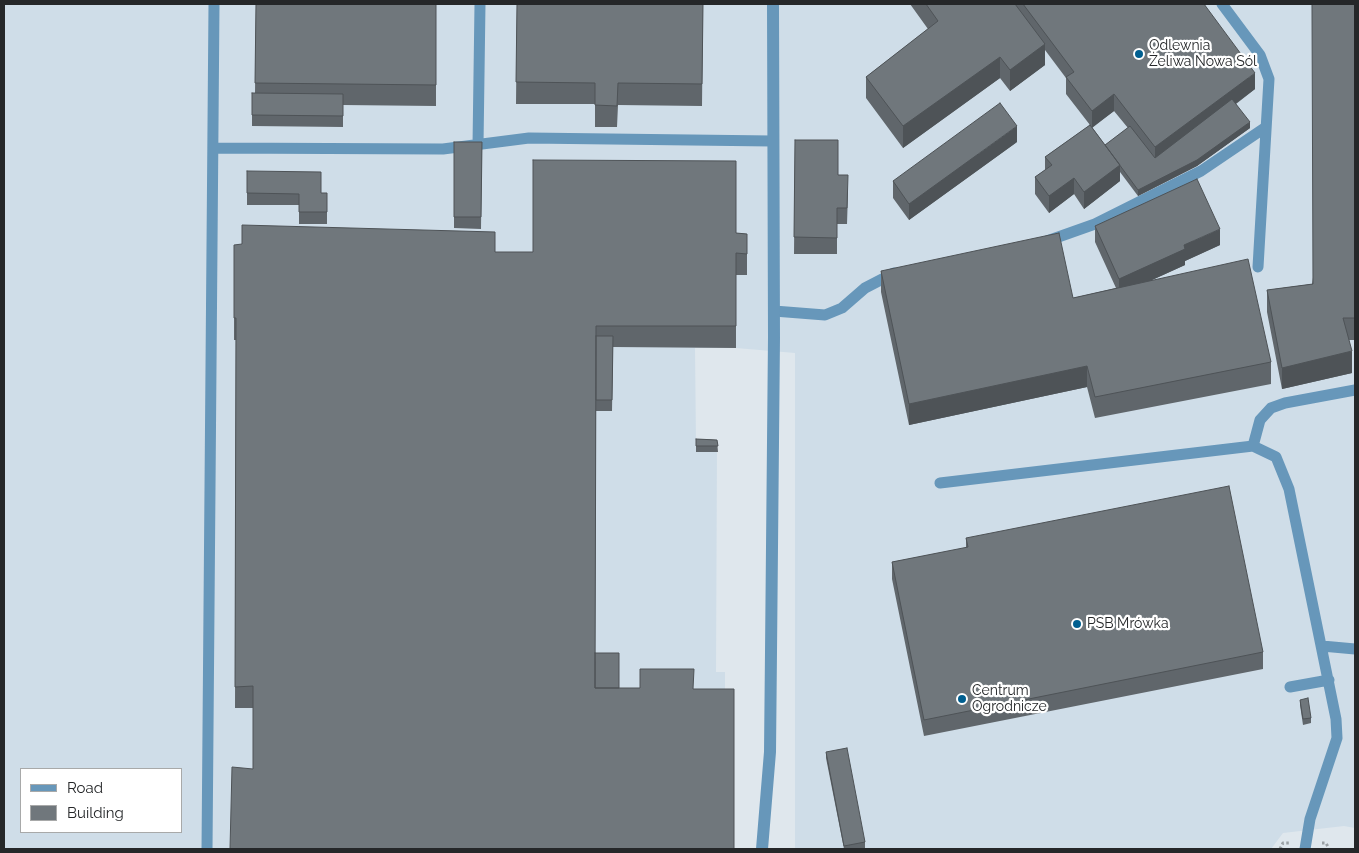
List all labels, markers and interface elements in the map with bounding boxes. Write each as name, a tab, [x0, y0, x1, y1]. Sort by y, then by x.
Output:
place label: Odlewnia Żeliwa Nowa Sól	[1149, 38, 1257, 70]
marker: Odlewnia Żeliwa Nowa Sól	[1133, 48, 1145, 60]
place label: PSB Mrówka	[1087, 616, 1169, 632]
marker: PSB Mrówka	[1071, 618, 1083, 630]
place label: Centrum Ogrodnicze	[972, 683, 1047, 716]
marker: Centrum Ogrodnicze	[956, 693, 968, 705]
legend	[20, 768, 182, 833]
text: Road	[67, 779, 103, 797]
text: Building	[67, 804, 124, 822]

